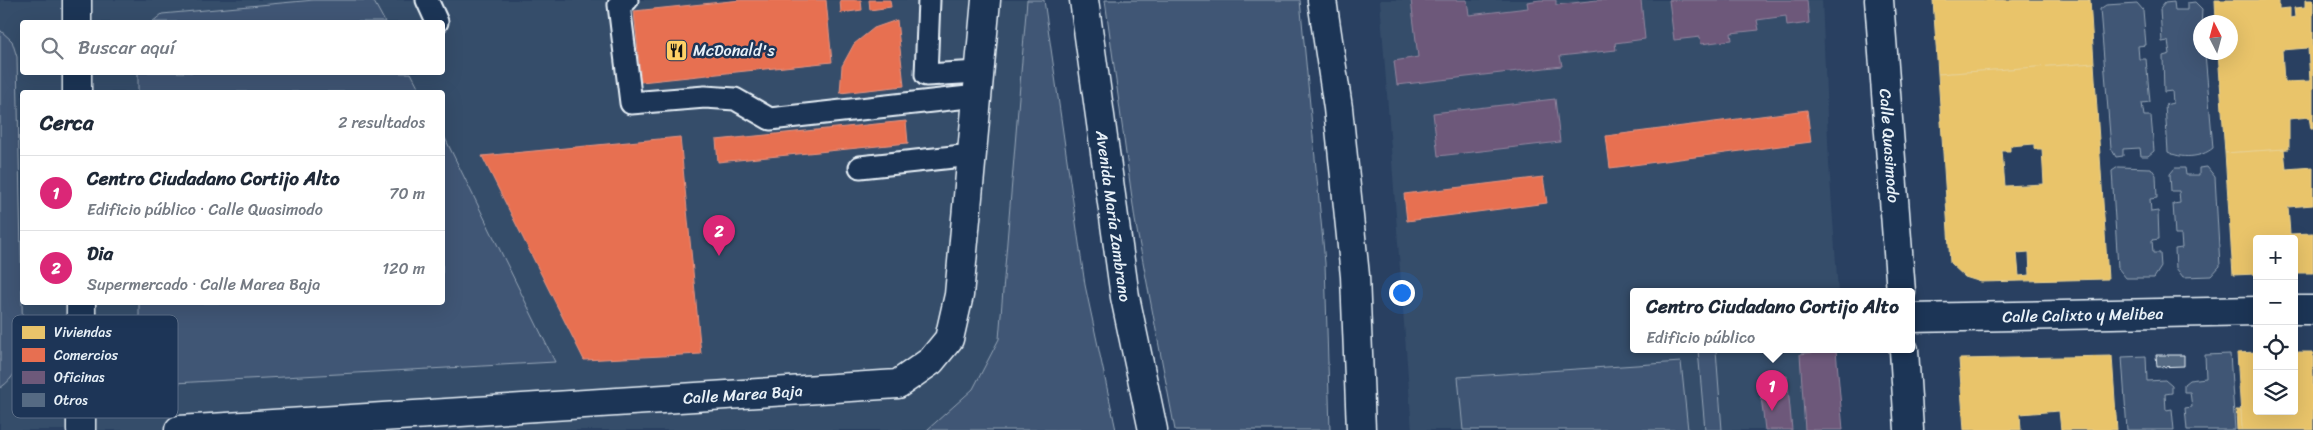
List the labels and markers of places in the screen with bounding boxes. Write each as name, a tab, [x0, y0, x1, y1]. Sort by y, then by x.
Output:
place label: McDonald's	[693, 36, 775, 65]
restaurant icon: McDonald's	[665, 38, 689, 62]
pin: 2	[703, 215, 735, 256]
pin: 1	[1756, 370, 1788, 411]

